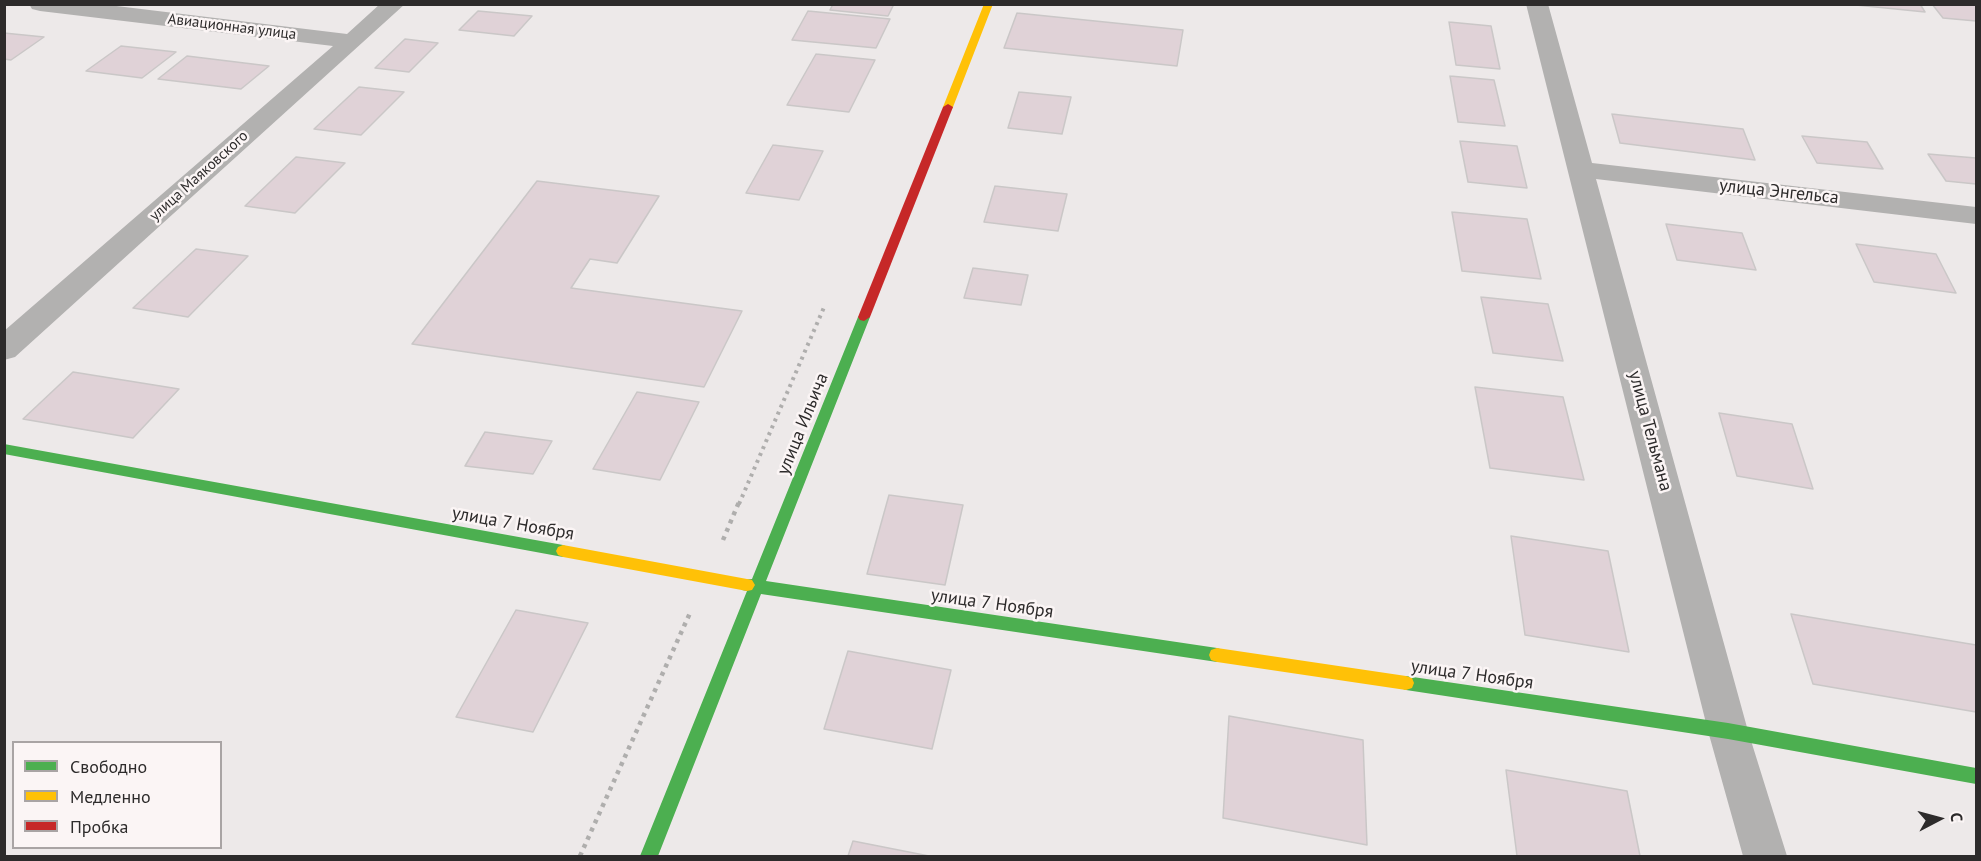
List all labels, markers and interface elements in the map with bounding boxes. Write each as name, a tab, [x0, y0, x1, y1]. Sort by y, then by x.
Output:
street label: Авиационная улица	[167, 10, 297, 44]
street label: улица Маяковского	[146, 127, 252, 225]
street label: улица Энгельса	[1718, 175, 1840, 209]
street label: улица Тельмана	[1624, 368, 1676, 494]
street label: улица Ильича	[773, 370, 833, 478]
street label: улица 7 Ноября	[450, 503, 576, 545]
street label: улица 7 Ноября	[929, 585, 1055, 623]
street label: улица 7 Ноября	[1409, 656, 1535, 694]
legend	[12, 741, 222, 849]
text: Свободно	[70, 755, 147, 778]
text: Медленно	[70, 785, 151, 808]
north arrow	[1909, 789, 1969, 849]
text: С	[1946, 812, 1967, 823]
text: Пробка	[70, 815, 128, 838]

